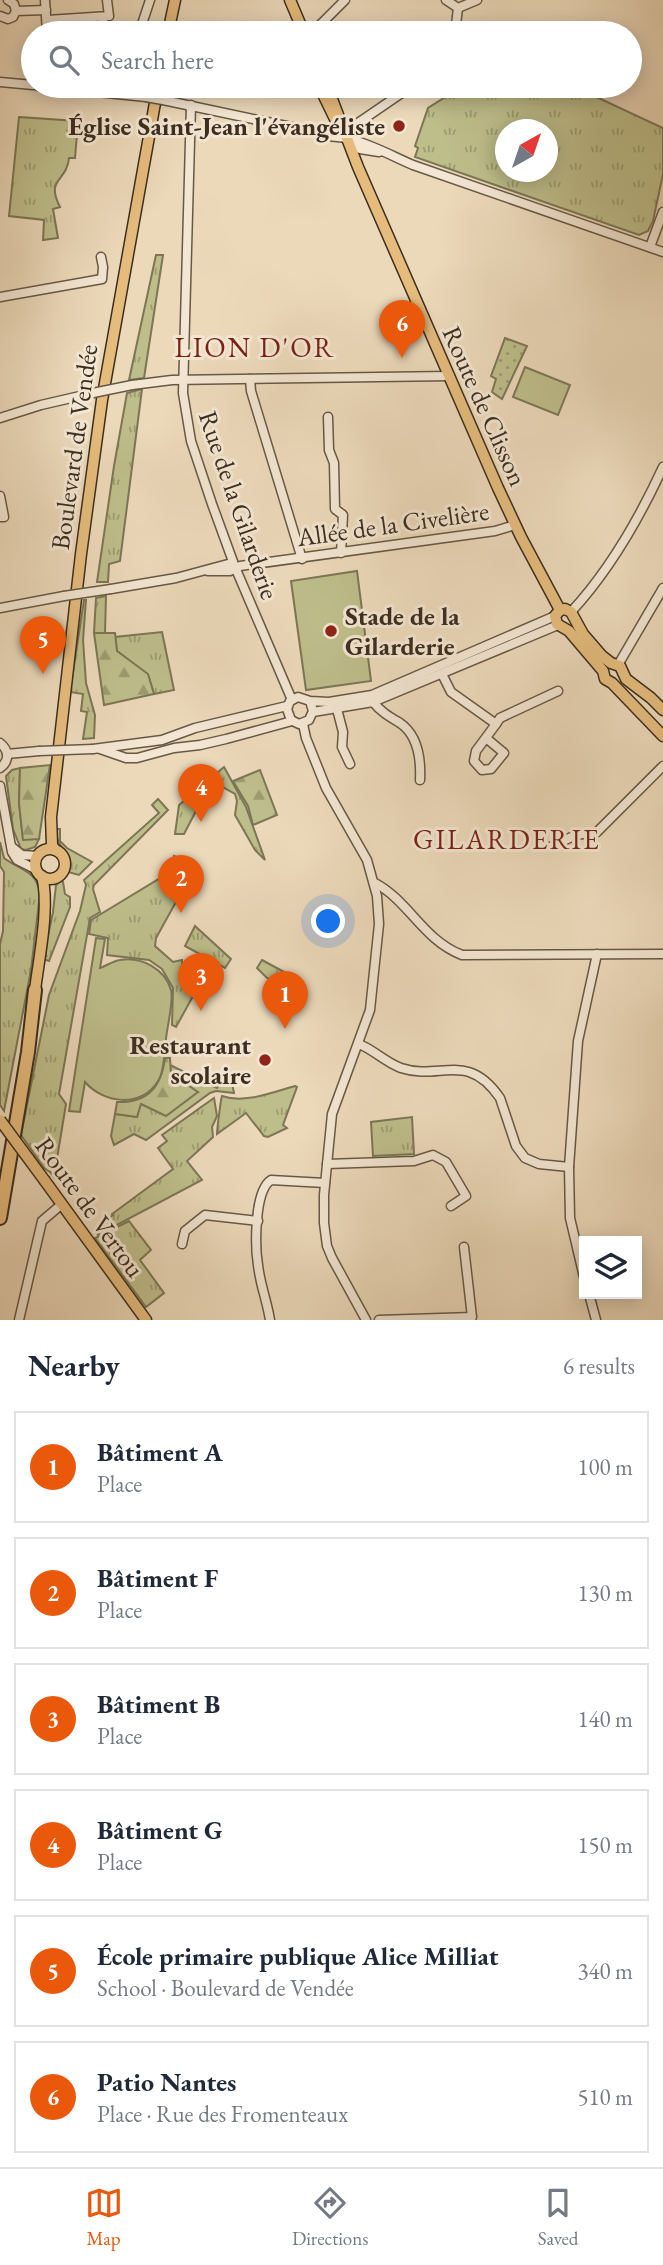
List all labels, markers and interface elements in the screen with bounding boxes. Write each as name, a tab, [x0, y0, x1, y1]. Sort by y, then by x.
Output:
search box	[21, 21, 642, 98]
icon: search	[45, 41, 83, 79]
text: Search here	[101, 43, 214, 77]
place label: Église Saint-Jean l'évangéliste	[68, 109, 385, 143]
marker: Église Saint-Jean l'évangéliste	[391, 118, 407, 134]
north arrow	[495, 119, 558, 182]
pin: 6	[379, 300, 425, 358]
street label: Route de Clisson	[435, 321, 536, 492]
district label: LION D'OR	[174, 329, 336, 365]
street label: Boulevard de Vendée	[43, 342, 105, 552]
street label: Rue de la Gilarderie	[191, 406, 287, 604]
street label: Allée de la Civelière	[294, 494, 491, 554]
place label: Stade de la Gilarderie	[345, 599, 460, 663]
pin: 5	[20, 616, 66, 674]
marker: Stade de la Gilarderie	[323, 623, 339, 639]
pin: 4	[178, 764, 224, 822]
district label: GILARDERIE	[413, 821, 601, 857]
pin: 2	[158, 855, 204, 913]
your location	[311, 904, 345, 938]
pin: 3	[178, 953, 224, 1011]
pin: 1	[262, 971, 308, 1029]
place label: Restaurant scolaire	[129, 1028, 251, 1092]
marker: Restaurant scolaire	[257, 1052, 273, 1068]
street label: Route de Vertou	[28, 1130, 153, 1284]
map controls	[579, 1236, 642, 1299]
button: layers	[579, 1236, 642, 1299]
text: Nearby	[28, 1346, 120, 1385]
text: 6 results	[563, 1351, 635, 1381]
text: Bâtiment A	[97, 1435, 223, 1469]
text: 1	[47, 1452, 59, 1482]
text: 100 m	[577, 1452, 633, 1482]
text: Place	[97, 1469, 142, 1499]
text: Bâtiment F	[97, 1561, 218, 1595]
text: 2	[47, 1578, 59, 1608]
text: 130 m	[577, 1578, 633, 1608]
text: Place	[97, 1595, 142, 1625]
text: Bâtiment B	[97, 1687, 220, 1721]
text: 3	[47, 1704, 59, 1734]
text: 140 m	[577, 1704, 633, 1734]
text: Place	[97, 1721, 142, 1751]
text: Bâtiment G	[97, 1813, 223, 1847]
text: 4	[47, 1830, 59, 1860]
text: 150 m	[577, 1830, 633, 1860]
text: Place	[97, 1847, 142, 1877]
text: École primaire publique Alice Milliat	[97, 1939, 499, 1973]
text: 5	[47, 1956, 59, 1986]
text: 340 m	[577, 1956, 633, 1986]
text: School · Boulevard de Vendée	[97, 1973, 354, 2003]
text: Patio Nantes	[97, 2065, 236, 2099]
text: 6	[47, 2082, 59, 2112]
text: 510 m	[577, 2082, 633, 2112]
text: Place · Rue des Fromenteaux	[97, 2099, 348, 2129]
tab: Map	[85, 2184, 123, 2251]
tab: Directions	[292, 2184, 368, 2251]
tab: Saved	[538, 2184, 578, 2251]

